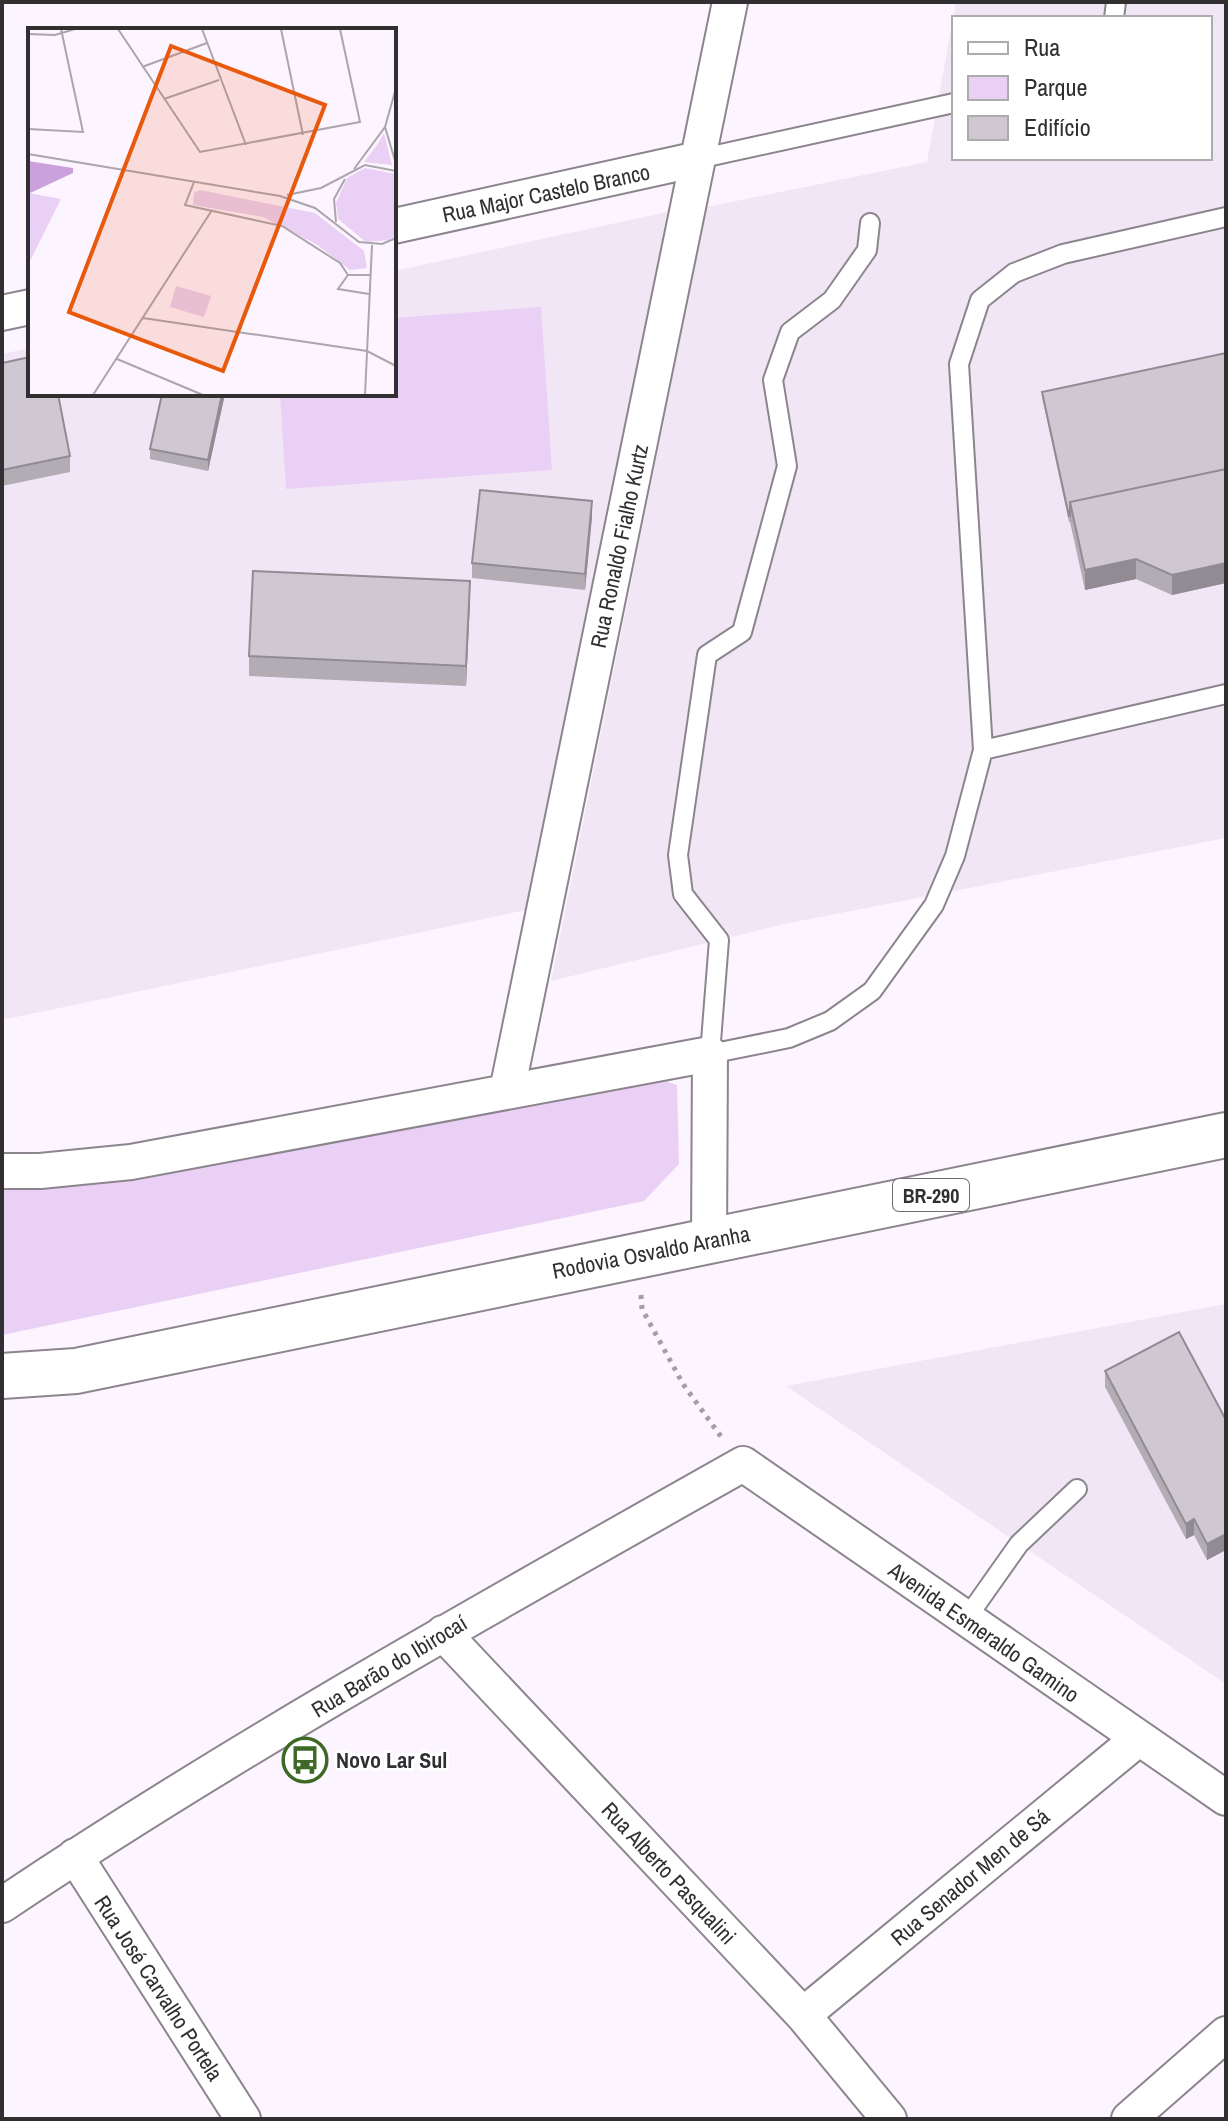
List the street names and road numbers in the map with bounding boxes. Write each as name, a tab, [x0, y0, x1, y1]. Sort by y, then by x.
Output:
street label: Rua Major Castelo Branco	[439, 156, 653, 230]
street label: Rua Ronaldo Fialho Kurtz	[583, 441, 655, 651]
road number: BR-290	[893, 1179, 969, 1211]
street label: Rodovia Osvaldo Aranha	[550, 1218, 752, 1286]
street label: Avenida Esmeraldo Gamino	[882, 1554, 1085, 1709]
street label: Rua Barão do Ibirocaí	[306, 1607, 473, 1724]
street label: Rua Alberto Pasqualini	[595, 1795, 743, 1951]
street label: Rua Senador Men de Sá	[884, 1802, 1056, 1952]
street label: Rua José Carvalho Portela	[88, 1889, 230, 2087]

